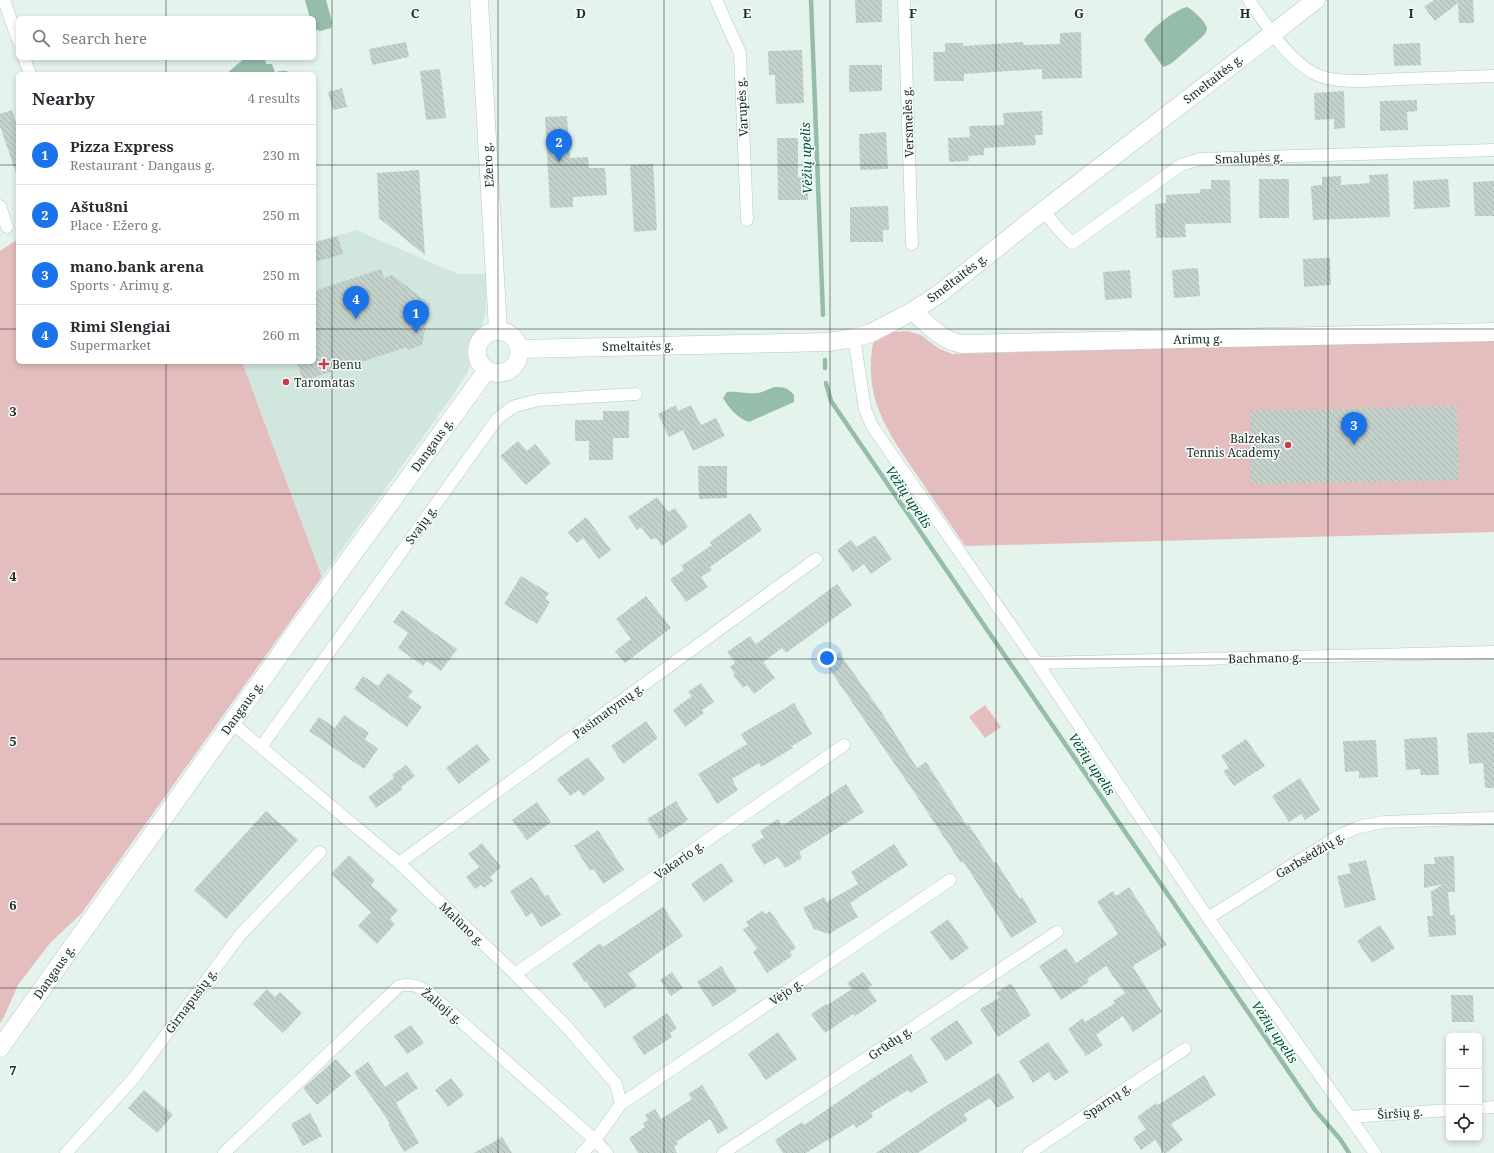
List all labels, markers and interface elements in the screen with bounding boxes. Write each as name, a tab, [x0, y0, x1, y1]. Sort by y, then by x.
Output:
text: C	[411, 4, 420, 22]
text: D	[576, 4, 586, 22]
text: E	[743, 4, 752, 22]
text: F	[909, 4, 917, 22]
text: G	[1074, 4, 1084, 22]
text: H	[1240, 4, 1251, 22]
text: I	[1408, 4, 1414, 22]
search box	[16, 16, 316, 60]
icon: search	[30, 27, 52, 49]
text: Search here	[62, 28, 147, 48]
street label: Smeltaitės g.	[1180, 50, 1246, 108]
street label: Varupės g.	[732, 77, 752, 137]
street label: Versmelės g.	[898, 86, 918, 158]
text: Nearby	[32, 87, 95, 110]
text: 4 results	[248, 89, 300, 107]
water label: Vėžių upelis	[796, 122, 816, 194]
pin: 2	[546, 129, 572, 162]
text: Pizza Express	[70, 136, 174, 156]
street label: Ežero g.	[478, 142, 498, 188]
text: 1	[41, 146, 49, 164]
text: 230 m	[263, 146, 300, 164]
street label: Smalupės g.	[1215, 148, 1283, 168]
text: Restaurant · Dangaus g.	[70, 156, 215, 174]
text: Aštu8ni	[70, 196, 128, 216]
text: 2	[41, 206, 49, 224]
text: 250 m	[263, 206, 300, 224]
text: Place · Ežero g.	[70, 216, 162, 234]
street label: Smeltaitės g.	[923, 250, 991, 306]
text: mano.bank arena	[70, 256, 204, 276]
text: 3	[41, 266, 49, 284]
text: 250 m	[263, 266, 300, 284]
text: Sports · Arimų g.	[70, 276, 173, 294]
pin: 4	[343, 286, 369, 319]
pin: 1	[403, 300, 429, 333]
text: Rimi Slengiai	[70, 316, 170, 336]
text: 4	[41, 326, 49, 344]
text: 260 m	[263, 326, 300, 344]
street label: Arimų g.	[1173, 330, 1223, 348]
text: Supermarket	[70, 336, 151, 354]
street label: Smeltaitės g.	[602, 337, 674, 355]
place label: Benu	[332, 356, 362, 373]
marker: Benu	[319, 359, 329, 369]
place label: Taromatas	[294, 374, 355, 391]
marker: Taromatas	[281, 377, 291, 387]
text: 3	[9, 402, 17, 420]
pin: 3	[1341, 412, 1367, 445]
street label: Dangaus g.	[407, 415, 457, 475]
place label: Balzekas Tennis Academy	[1186, 430, 1280, 461]
marker: Balzekas Tennis Academy	[1283, 440, 1293, 450]
water label: Vėžių upelis	[881, 462, 937, 532]
street label: Svajų g.	[401, 502, 441, 548]
text: 4	[9, 567, 17, 585]
your location	[817, 648, 837, 668]
street label: Bachmano g.	[1228, 649, 1302, 667]
street label: Dangaus g.	[217, 678, 267, 738]
street label: Pasimatymų g.	[569, 679, 647, 743]
water label: Vėžių upelis	[1064, 729, 1120, 799]
text: 5	[9, 732, 17, 750]
street label: Garbsėdžių g.	[1272, 828, 1348, 882]
street label: Vakario g.	[651, 837, 707, 883]
text: 6	[9, 896, 17, 914]
street label: Malūno g.	[436, 898, 488, 950]
street label: Dangaus g.	[29, 942, 79, 1002]
street label: Girnapusių g.	[161, 965, 221, 1037]
street label: Vėjo g.	[766, 975, 806, 1009]
street label: Žalioji g.	[418, 984, 466, 1028]
water label: Vėžių upelis	[1247, 997, 1303, 1067]
street label: Grūdų g.	[865, 1022, 915, 1064]
map controls	[1446, 1033, 1482, 1141]
button: +	[1446, 1033, 1482, 1069]
text: 7	[9, 1061, 17, 1079]
button: −	[1446, 1069, 1482, 1105]
street label: Sparnų g.	[1080, 1079, 1134, 1123]
street label: Širšių g.	[1377, 1103, 1423, 1123]
button: locate	[1446, 1105, 1482, 1141]

